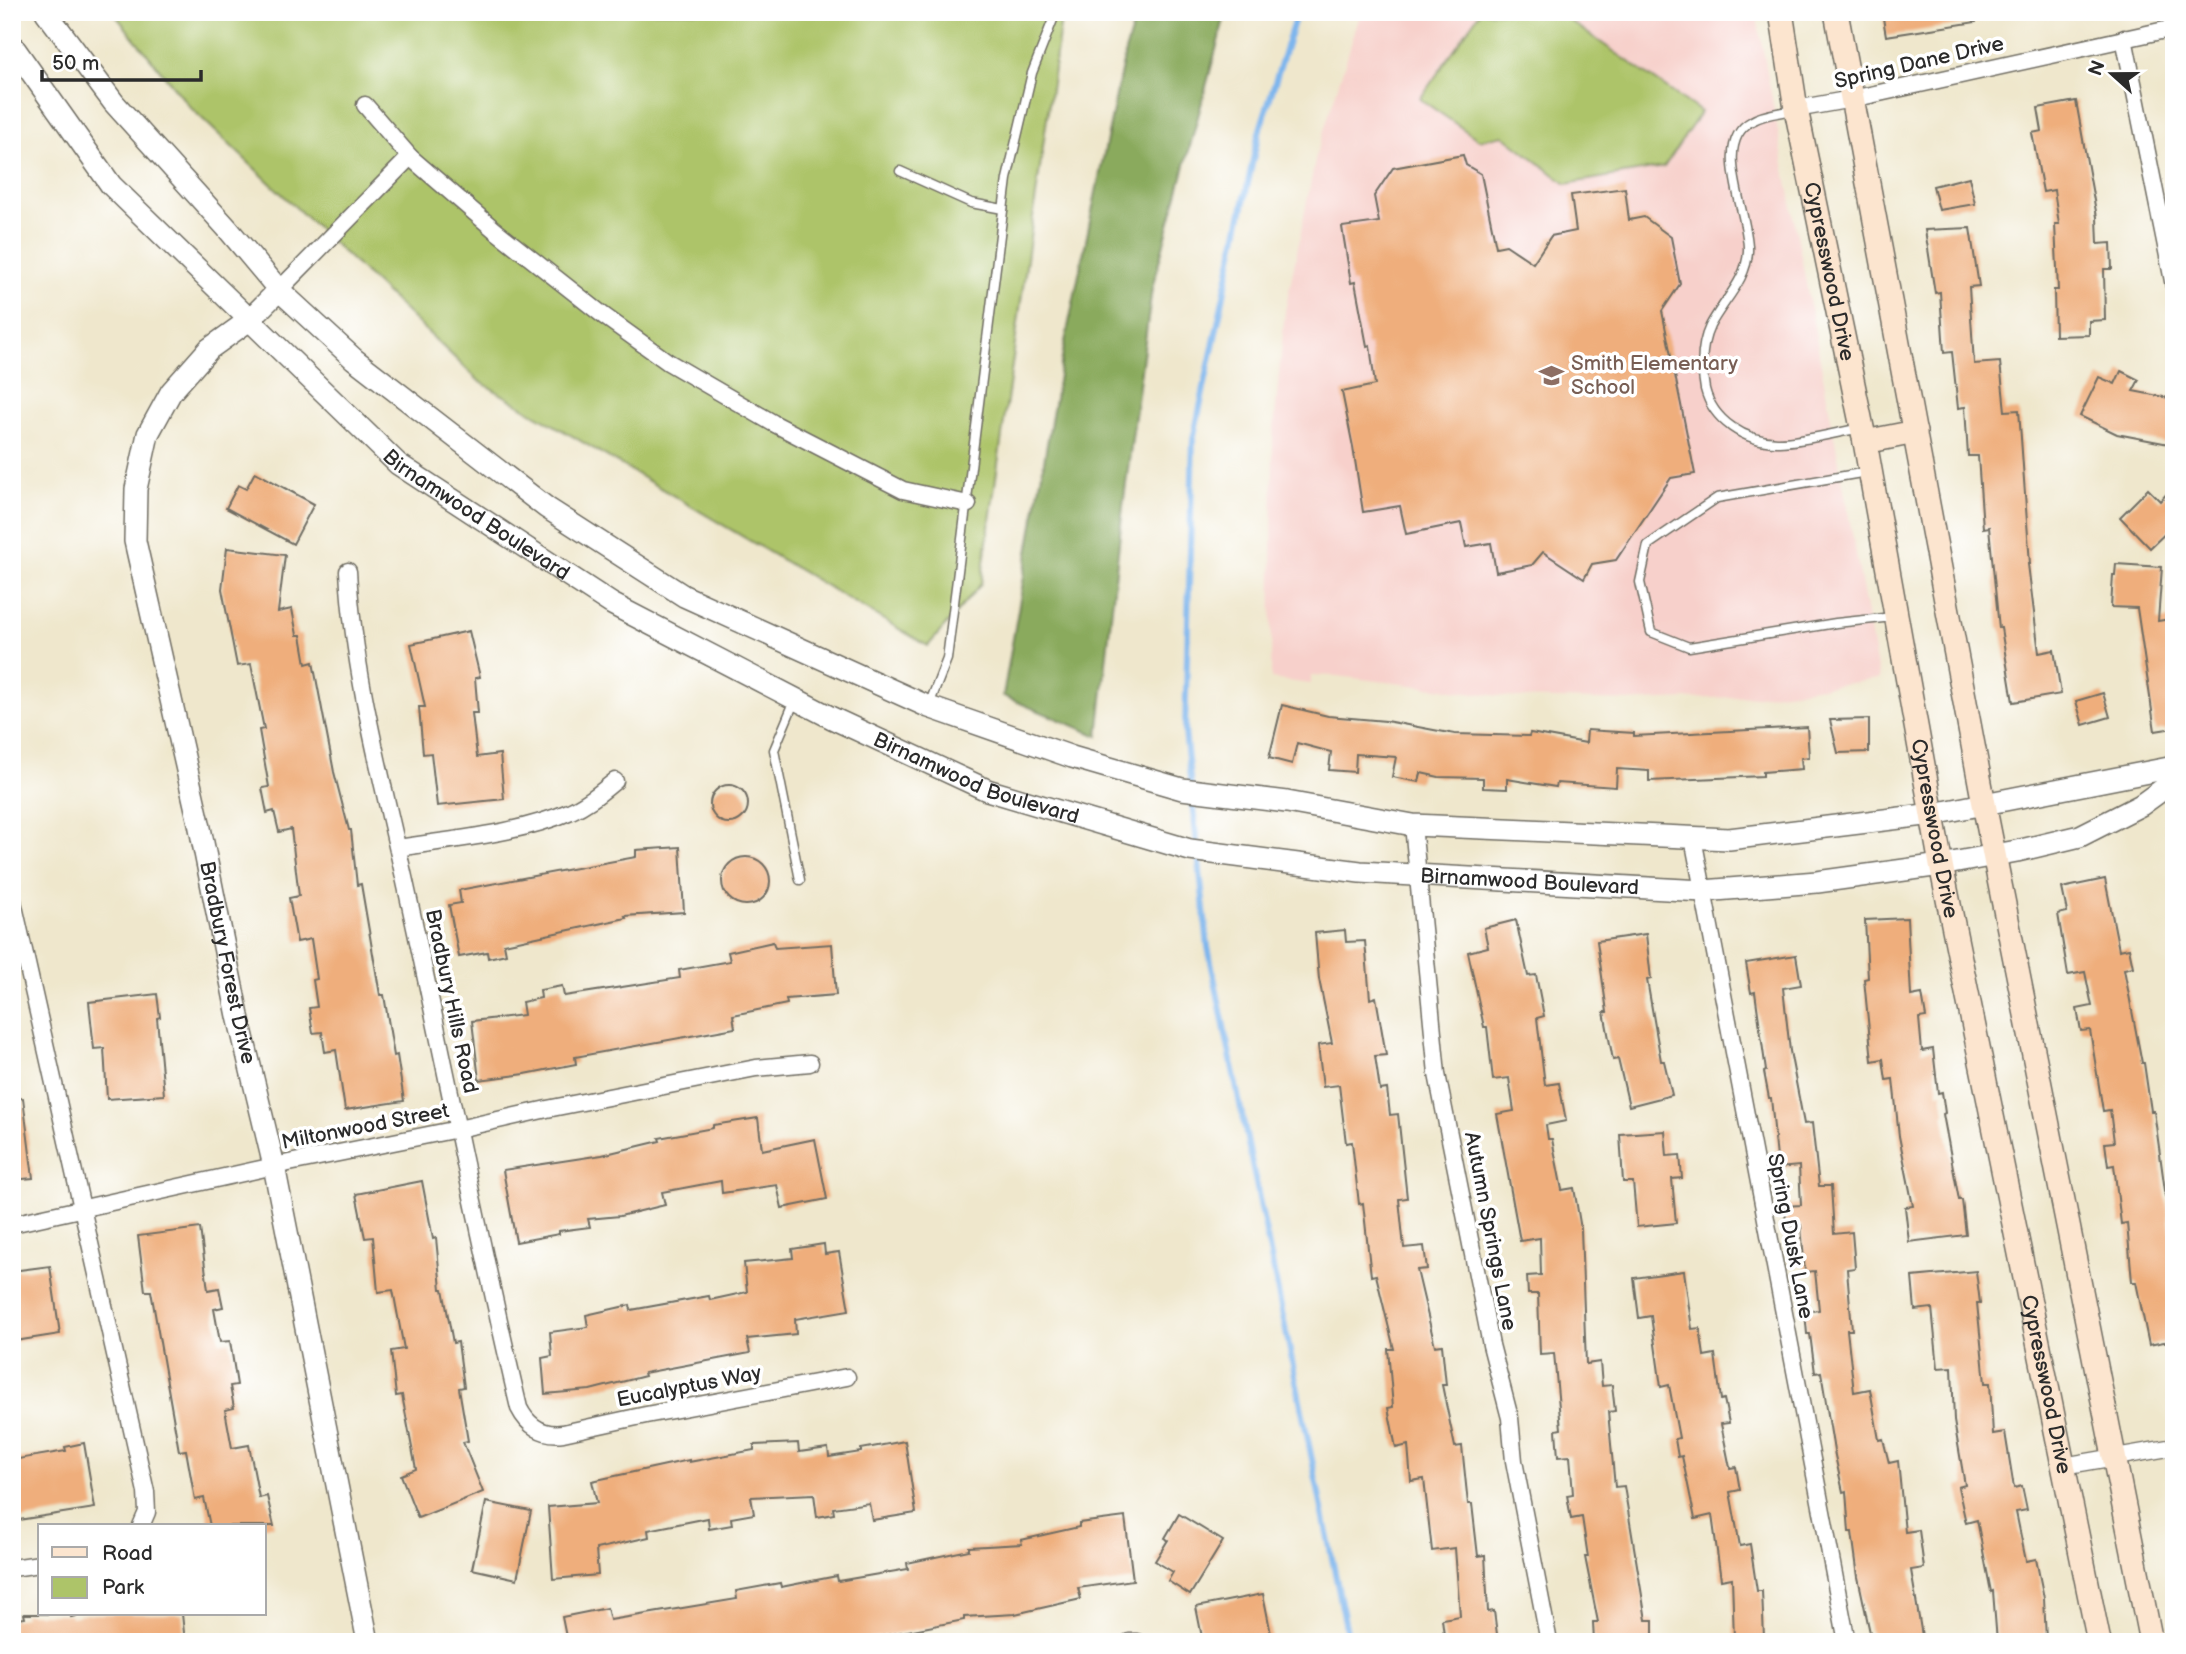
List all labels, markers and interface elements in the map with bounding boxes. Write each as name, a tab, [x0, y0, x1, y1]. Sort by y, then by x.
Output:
street label: Spring Dane Drive	[1832, 31, 2006, 94]
scale bar	[42, 38, 201, 82]
north arrow	[2078, 38, 2148, 108]
text: 50 m	[52, 51, 99, 76]
text: N	[2084, 58, 2111, 79]
street label: Cypresswood Drive	[1798, 180, 1860, 363]
place label: Smith Elementary School	[1571, 351, 1739, 400]
school or university icon: Smith Elementary School	[1537, 361, 1565, 389]
street label: Birnamwood Boulevard	[377, 444, 574, 586]
street label: Birnamwood Boulevard	[869, 727, 1082, 830]
street label: Cypresswood Drive	[1906, 737, 1964, 920]
street label: Bradbury Forest Drive	[194, 859, 261, 1067]
street label: Birnamwood Boulevard	[1419, 863, 1640, 900]
street label: Bradbury Hills Road	[420, 907, 483, 1095]
street label: Miltonwood Street	[279, 1098, 451, 1155]
street label: Autumn Springs Lane	[1459, 1130, 1522, 1333]
street label: Spring Dusk Lane	[1762, 1151, 1819, 1321]
street label: Cypresswood Drive	[2016, 1293, 2076, 1476]
street label: Eucalyptus Way	[615, 1360, 764, 1413]
legend	[38, 1524, 266, 1616]
text: Road	[102, 1541, 153, 1566]
text: Park	[102, 1575, 145, 1600]

